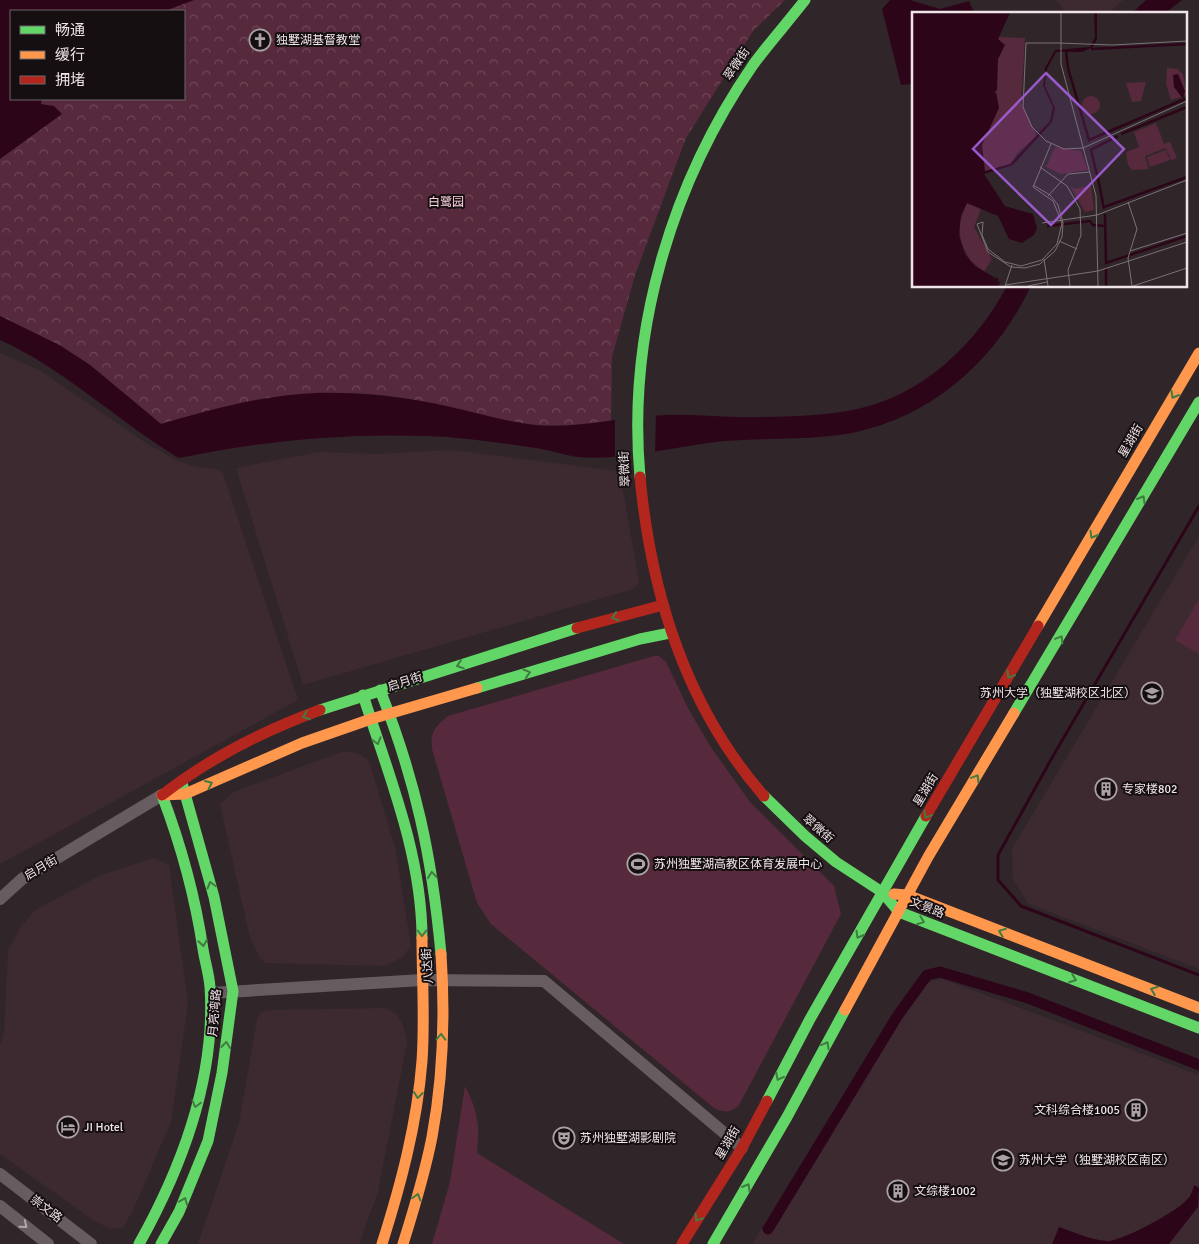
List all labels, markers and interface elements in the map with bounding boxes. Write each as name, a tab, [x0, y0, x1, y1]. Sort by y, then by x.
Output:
legend	[10, 10, 185, 100]
inset map	[912, 12, 1186, 288]
text: 畅通	[55, 21, 85, 39]
church icon: 独墅湖基督教堂	[248, 28, 272, 52]
place label: 独墅湖基督教堂	[276, 33, 360, 48]
street label: 翠微街	[721, 45, 753, 83]
text: 缓行	[55, 46, 85, 64]
text: 拥堵	[55, 71, 85, 89]
park label: 白鹭园	[428, 195, 464, 210]
one-way arrow	[1171, 389, 1181, 398]
street label: 星湖街	[1116, 422, 1146, 460]
street label: 翠微街	[617, 451, 633, 487]
one-way arrow	[1136, 495, 1146, 504]
one-way arrow	[1089, 530, 1099, 539]
one-way arrow	[612, 612, 620, 622]
one-way arrow	[1053, 635, 1063, 644]
one-way arrow	[456, 659, 465, 669]
one-way arrow	[522, 668, 531, 678]
street label: 启月街	[386, 669, 424, 695]
one-way arrow	[1006, 669, 1016, 678]
school or university icon: 苏州大学（独墅湖校区北区）	[1140, 681, 1164, 705]
place label: 苏州大学（独墅湖校区北区）	[980, 686, 1136, 701]
one-way arrow	[302, 710, 311, 720]
one-way arrow	[372, 737, 382, 745]
street label: 星湖街	[910, 771, 942, 809]
one-way arrow	[969, 774, 979, 783]
building icon: 专家楼802	[1094, 777, 1118, 801]
one-way arrow	[204, 779, 213, 790]
place label: 专家楼802	[1122, 782, 1177, 797]
one-way arrow	[923, 809, 933, 818]
street label: 翠微街	[799, 812, 837, 846]
street label: 启月街	[22, 852, 60, 884]
sports icon: 苏州独墅湖高教区体育发展中心	[626, 852, 650, 876]
place label: 苏州独墅湖高教区体育发展中心	[654, 857, 822, 872]
one-way arrow	[427, 871, 438, 879]
one-way arrow	[206, 880, 217, 889]
street label: 文景路	[908, 895, 946, 921]
one-way arrow	[916, 915, 925, 925]
one-way arrow	[998, 928, 1007, 938]
one-way arrow	[417, 930, 427, 937]
one-way arrow	[855, 930, 865, 939]
one-way arrow	[197, 939, 207, 947]
street label: 八达街	[419, 948, 437, 984]
one-way arrow	[1068, 973, 1077, 983]
one-way arrow	[1150, 986, 1158, 996]
street label: 月亮湾路	[205, 988, 225, 1038]
one-way arrow	[436, 1033, 447, 1041]
one-way arrow	[220, 1040, 231, 1048]
one-way arrow	[820, 1042, 830, 1051]
one-way arrow	[775, 1072, 785, 1081]
one-way arrow	[413, 1091, 424, 1099]
building icon: 文科综合楼1005	[1124, 1098, 1148, 1122]
one-way arrow	[192, 1099, 202, 1107]
place label: 文科综合楼1005	[1034, 1103, 1120, 1118]
hotel icon: JI Hotel	[56, 1115, 80, 1139]
place label: JI Hotel	[84, 1120, 124, 1135]
street label: 星湖街	[713, 1124, 743, 1162]
theatre icon: 苏州独墅湖影剧院	[552, 1126, 576, 1150]
place label: 苏州独墅湖影剧院	[580, 1131, 676, 1146]
school or university icon: 苏州大学（独墅湖校区南区）	[991, 1148, 1015, 1172]
place label: 苏州大学（独墅湖校区南区）	[1019, 1153, 1175, 1168]
building icon: 文综楼1002	[886, 1179, 910, 1203]
one-way arrow	[740, 1184, 750, 1193]
place label: 文综楼1002	[914, 1184, 976, 1199]
street label: 崇文路	[27, 1192, 65, 1226]
one-way arrow	[411, 1194, 421, 1202]
one-way arrow	[177, 1197, 188, 1206]
one-way arrow	[695, 1212, 704, 1221]
one-way arrow	[18, 1219, 27, 1227]

